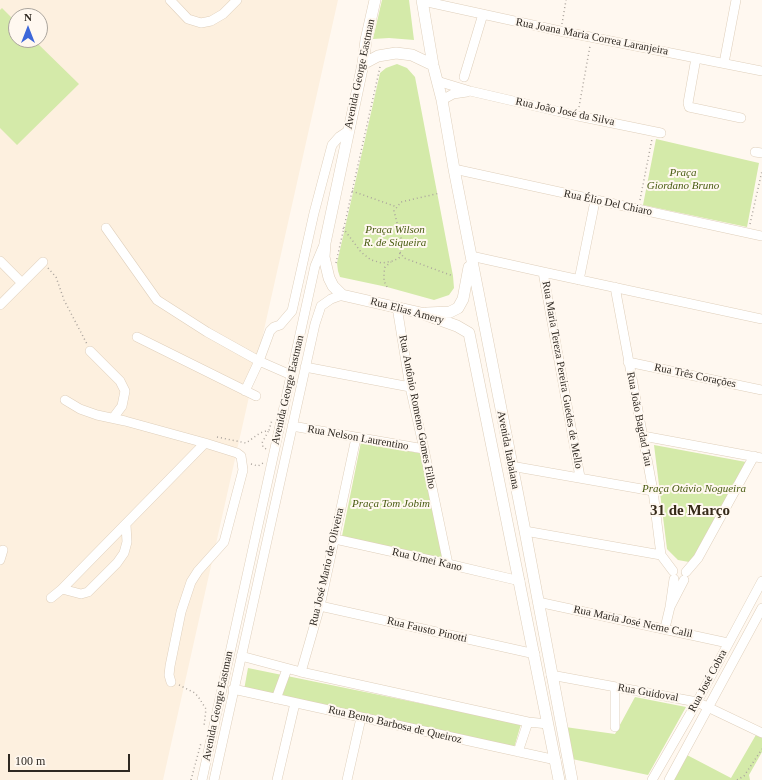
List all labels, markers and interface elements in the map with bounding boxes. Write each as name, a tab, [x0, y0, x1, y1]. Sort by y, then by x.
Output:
north arrow	[8, 8, 48, 48]
text: N	[24, 11, 32, 23]
street label: Rua Joana Maria Correa Laranjeira	[515, 16, 669, 58]
street label: Avenida George Eastman	[342, 18, 378, 130]
street label: Rua João José da Silva	[514, 95, 616, 129]
park label: Praça Giordano Bruno	[647, 166, 719, 192]
street label: Rua Élio Del Chiaro	[563, 187, 653, 219]
park label: Praça Wilson R. de Siqueira	[364, 223, 426, 249]
street label: Rua Maria Tereza Pereira Guedes de Mello	[539, 280, 585, 470]
street label: Rua Elias Amery	[369, 295, 445, 327]
street label: Avenida George Eastman	[269, 334, 307, 446]
street label: Rua Antônio Romeno Gomes Filho	[396, 334, 438, 490]
street label: Rua Três Corações	[653, 361, 737, 391]
street label: Rua João Bagdad Tau	[623, 371, 655, 467]
street label: Avenida Itabaiana	[494, 410, 522, 490]
street label: Rua Nelson Laurentino	[306, 423, 410, 453]
park label: Praça Otávio Nogueira	[642, 482, 746, 496]
park label: Praça Tom Jobim	[352, 497, 430, 511]
district label: 31 de Março	[650, 502, 730, 520]
street label: Rua José Mario de Oliveira	[307, 507, 347, 627]
street label: Rua Umei Kano	[391, 546, 463, 574]
street label: Rua Maria José Neme Calil	[572, 603, 694, 641]
street label: Rua Fausto Pinotti	[386, 614, 468, 646]
street label: Rua José Cobra	[686, 647, 730, 715]
street label: Avenida George Eastman	[200, 650, 236, 762]
street label: Rua Guidoval	[617, 681, 679, 705]
street label: Rua Bento Barbosa de Queiroz	[327, 703, 463, 747]
scale bar	[10, 746, 132, 772]
text: 100 m	[15, 754, 45, 768]

